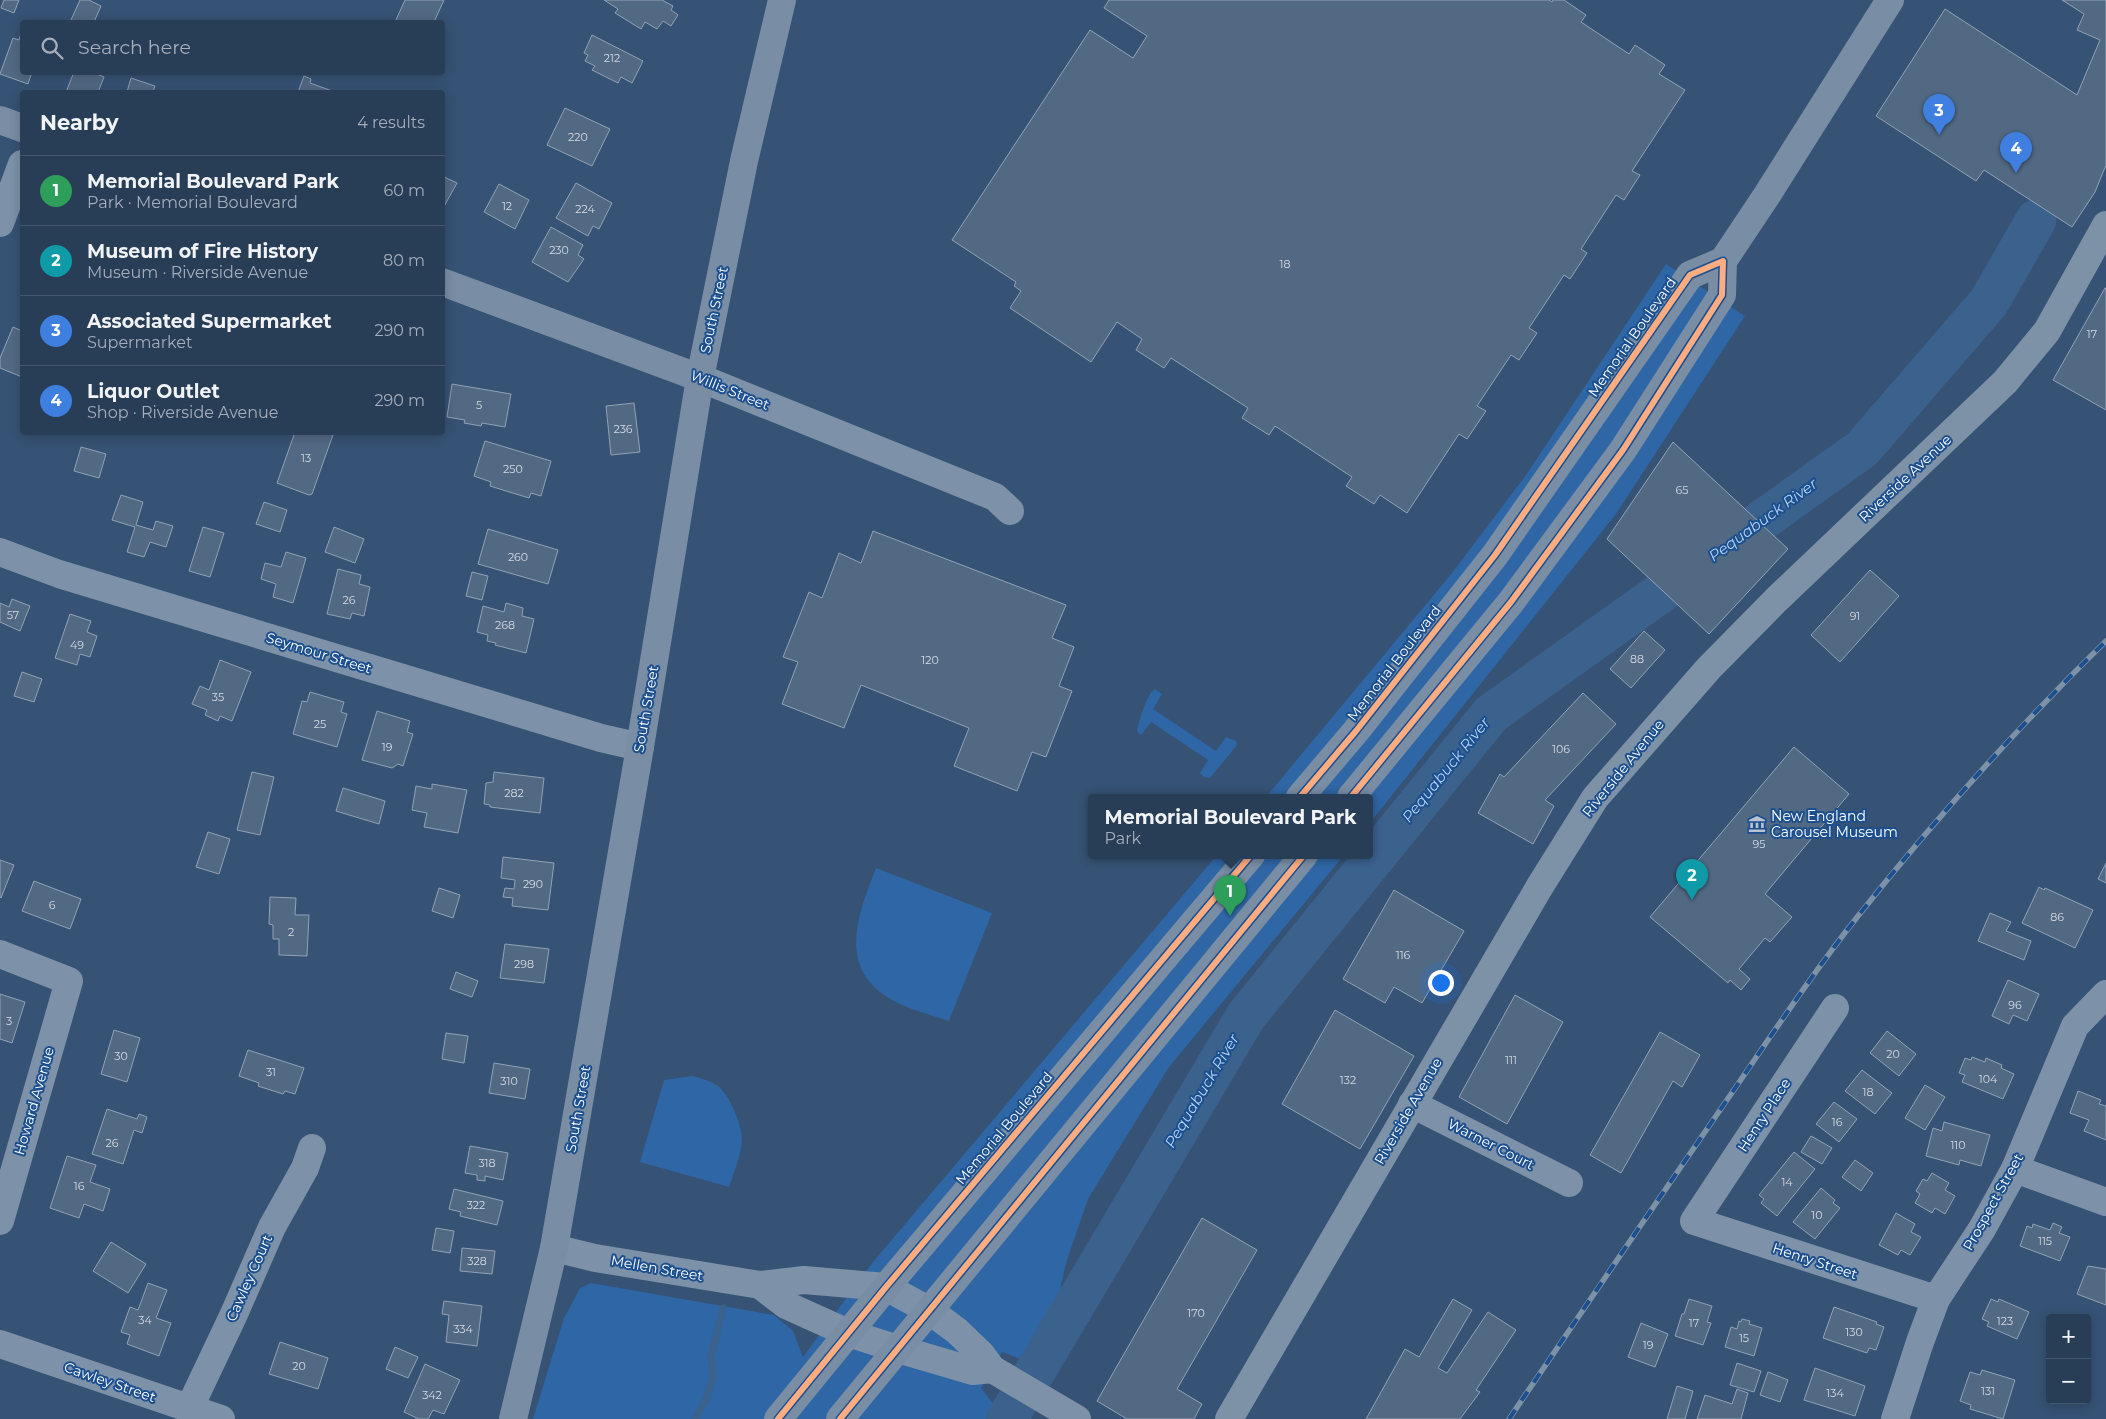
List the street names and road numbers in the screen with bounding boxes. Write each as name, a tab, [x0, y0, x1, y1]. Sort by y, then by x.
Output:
street label: South Street	[696, 265, 732, 355]
street label: Memorial Boulevard	[1584, 274, 1680, 400]
street label: Willis Street	[688, 366, 772, 414]
street label: Riverside Avenue	[1855, 430, 1955, 526]
street label: Memorial Boulevard	[1343, 602, 1445, 724]
street label: Seymour Street	[264, 628, 374, 678]
street label: South Street	[630, 664, 663, 754]
street label: Riverside Avenue	[1578, 716, 1668, 820]
street label: Howard Avenue	[10, 1045, 58, 1157]
street label: Riverside Avenue	[1370, 1054, 1446, 1168]
street label: South Street	[562, 1064, 595, 1154]
street label: Memorial Boulevard	[952, 1068, 1056, 1188]
street label: Henry Place	[1733, 1075, 1795, 1155]
street label: Warner Court	[1445, 1114, 1538, 1174]
street label: Prospect Street	[1959, 1150, 2027, 1254]
street label: Cawley Court	[222, 1232, 276, 1324]
street label: Henry Street	[1770, 1239, 1860, 1283]
street label: Mellen Street	[610, 1251, 705, 1285]
street label: Cawley Street	[62, 1358, 159, 1406]

